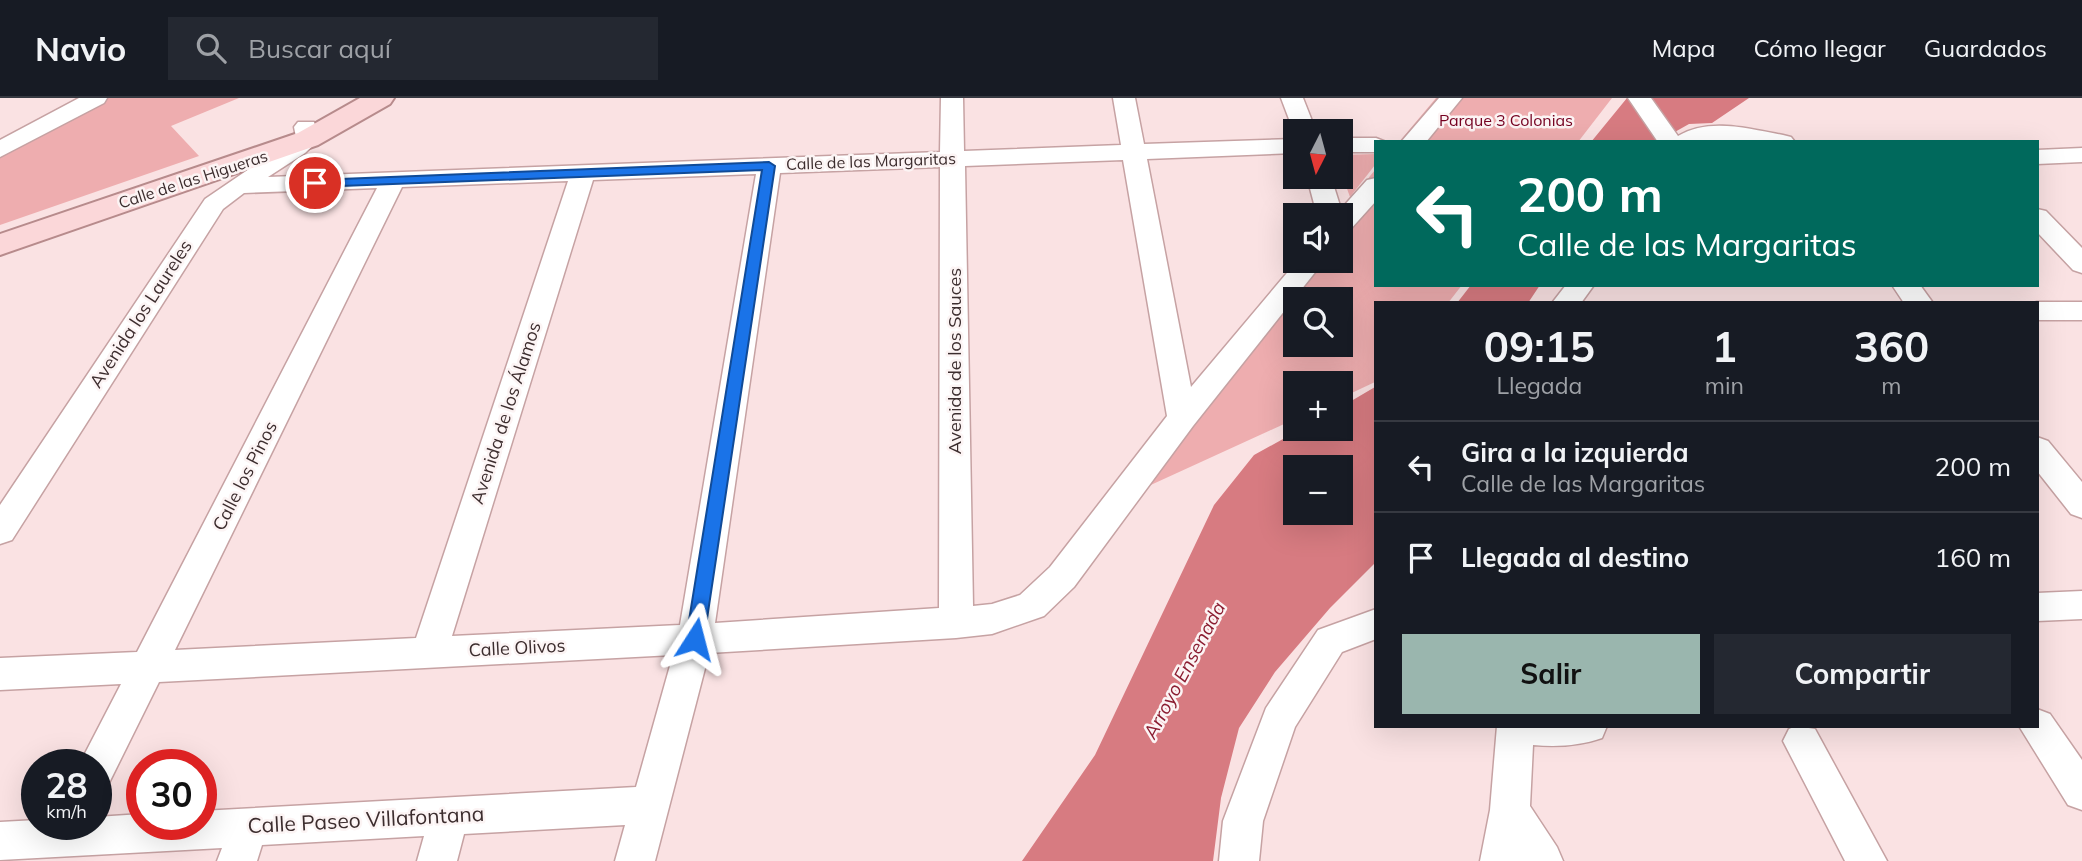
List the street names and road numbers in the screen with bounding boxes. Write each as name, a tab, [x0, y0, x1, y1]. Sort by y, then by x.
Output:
street label: Calle de las Higueras	[116, 145, 270, 213]
street label: Calle de las Margaritas	[786, 148, 956, 174]
street label: Avenida los Laureles	[84, 235, 197, 392]
street label: Avenida de los Sauces	[943, 268, 966, 454]
street label: Avenida de los Álamos	[465, 319, 546, 507]
street label: Calle los Pinos	[207, 417, 282, 534]
street label: Calle Olivos	[468, 633, 566, 662]
street label: Calle Paseo Villafontana	[247, 800, 485, 838]

